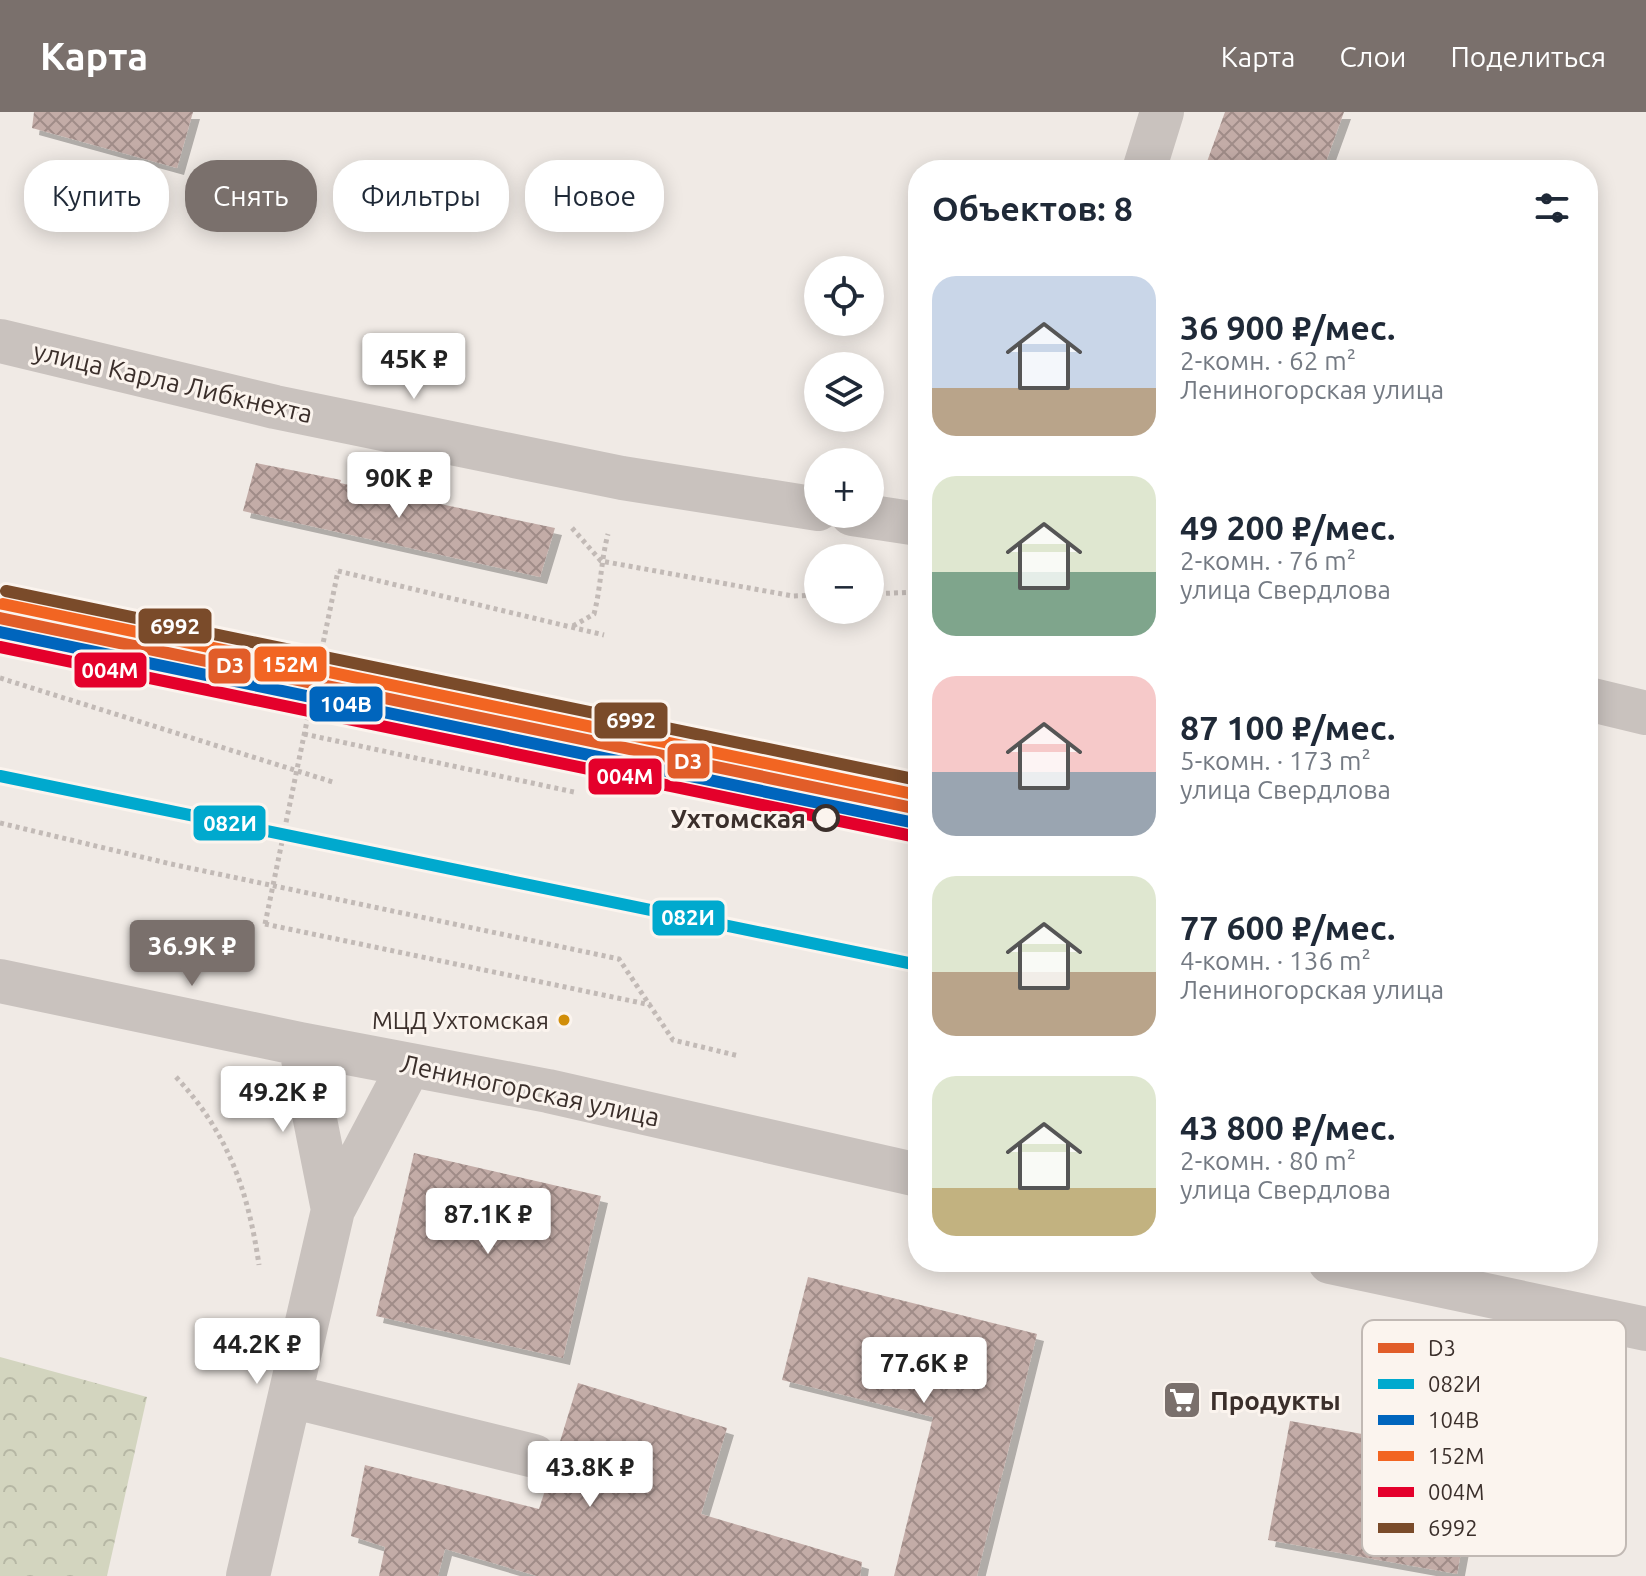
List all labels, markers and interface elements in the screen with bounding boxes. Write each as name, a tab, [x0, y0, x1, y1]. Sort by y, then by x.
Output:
text: Карта	[40, 35, 148, 77]
text: Карта	[1221, 41, 1295, 72]
text: Слои	[1339, 41, 1406, 72]
text: Поделиться	[1450, 41, 1606, 72]
chip: Купить	[24, 160, 169, 232]
chip: Снять	[185, 160, 317, 232]
chip: Фильтры	[333, 160, 509, 232]
chip: Новое	[525, 160, 664, 232]
icon: filters	[1530, 186, 1574, 230]
text: Объектов: 8	[932, 189, 1133, 227]
map controls	[804, 256, 884, 624]
button: locate	[804, 256, 884, 336]
icon: home	[996, 308, 1092, 404]
text: 36 900 ₽/мес.	[1180, 308, 1395, 346]
pin: 45K ₽	[358, 333, 470, 401]
street label: улица Карла Либкнехта	[31, 336, 315, 428]
text: 45K ₽	[380, 344, 448, 373]
text: 2-комн. · 62 m²	[1180, 346, 1356, 375]
button: layers	[804, 352, 884, 432]
text: Лениногорская улица	[1180, 375, 1444, 404]
button: +	[804, 448, 884, 528]
pin: 90K ₽	[343, 452, 455, 520]
text: 90K ₽	[365, 463, 433, 492]
icon: home	[996, 508, 1092, 604]
text: 49 200 ₽/мес.	[1180, 508, 1395, 546]
button: −	[804, 544, 884, 624]
text: 2-комн. · 76 m²	[1180, 546, 1356, 575]
text: улица Свердлова	[1180, 575, 1391, 604]
line badge: 6992	[137, 607, 213, 645]
text: 6992	[150, 613, 200, 638]
line badge: 152М	[253, 645, 328, 683]
line badge: D3	[207, 647, 252, 685]
line badge: 004М	[73, 651, 148, 689]
text: 152М	[262, 651, 318, 676]
text: D3	[216, 652, 244, 677]
text: 004М	[82, 657, 138, 682]
line badge: 104В	[308, 685, 384, 723]
text: 104В	[320, 691, 372, 716]
line badge: 6992	[593, 701, 669, 740]
text: 6992	[606, 707, 656, 732]
icon: home	[996, 708, 1092, 804]
text: 87 100 ₽/мес.	[1180, 708, 1395, 746]
line badge: D3	[666, 742, 711, 780]
text: 5-комн. · 173 m²	[1180, 746, 1371, 775]
text: D3	[674, 748, 702, 773]
line badge: 004М	[587, 757, 663, 796]
text: 004М	[597, 763, 653, 788]
text: улица Свердлова	[1180, 775, 1391, 804]
line badge: 082И	[192, 804, 267, 842]
place label: Ухтомская	[670, 804, 806, 833]
marker: Ухтомская	[813, 805, 839, 831]
text: 082И	[203, 810, 257, 835]
line badge: 082И	[651, 899, 726, 937]
text: 082И	[661, 904, 715, 929]
icon: home	[996, 908, 1092, 1004]
text: 77 600 ₽/мес.	[1180, 908, 1395, 946]
pin: 36.9K ₽	[118, 920, 266, 988]
text: 36.9K ₽	[148, 931, 236, 960]
text: 4-комн. · 136 m²	[1180, 946, 1371, 975]
text: Лениногорская улица	[1180, 975, 1444, 1004]
place label: МЦД Ухтомская	[372, 1007, 549, 1034]
marker: МЦД Ухтомская	[556, 1012, 572, 1028]
street label: Лениногорская улица	[398, 1048, 662, 1132]
pin: 49.2K ₽	[209, 1066, 357, 1134]
text: 49.2K ₽	[239, 1077, 327, 1106]
icon: home	[996, 1108, 1092, 1204]
text: 43 800 ₽/мес.	[1180, 1108, 1395, 1146]
text: 2-комн. · 80 m²	[1180, 1146, 1356, 1175]
text: улица Свердлова	[1180, 1175, 1391, 1204]
pin: 87.1K ₽	[414, 1188, 562, 1256]
text: 87.1K ₽	[444, 1199, 532, 1228]
pin: 44.2K ₽	[183, 1318, 331, 1386]
legend	[1362, 1320, 1626, 1556]
text: 44.2K ₽	[213, 1329, 301, 1358]
text: D3	[1428, 1335, 1456, 1360]
pin: 77.6K ₽	[850, 1337, 998, 1405]
text: 77.6K ₽	[880, 1348, 968, 1377]
text: 082И	[1428, 1371, 1481, 1396]
supermarket icon: Продукты	[1161, 1379, 1203, 1421]
place label: Продукты	[1210, 1386, 1341, 1415]
text: 104В	[1428, 1407, 1479, 1432]
pin: 43.8K ₽	[516, 1441, 664, 1509]
text: 152М	[1428, 1443, 1484, 1468]
text: 43.8K ₽	[546, 1452, 634, 1481]
text: 004М	[1428, 1479, 1484, 1504]
text: 6992	[1428, 1515, 1478, 1540]

